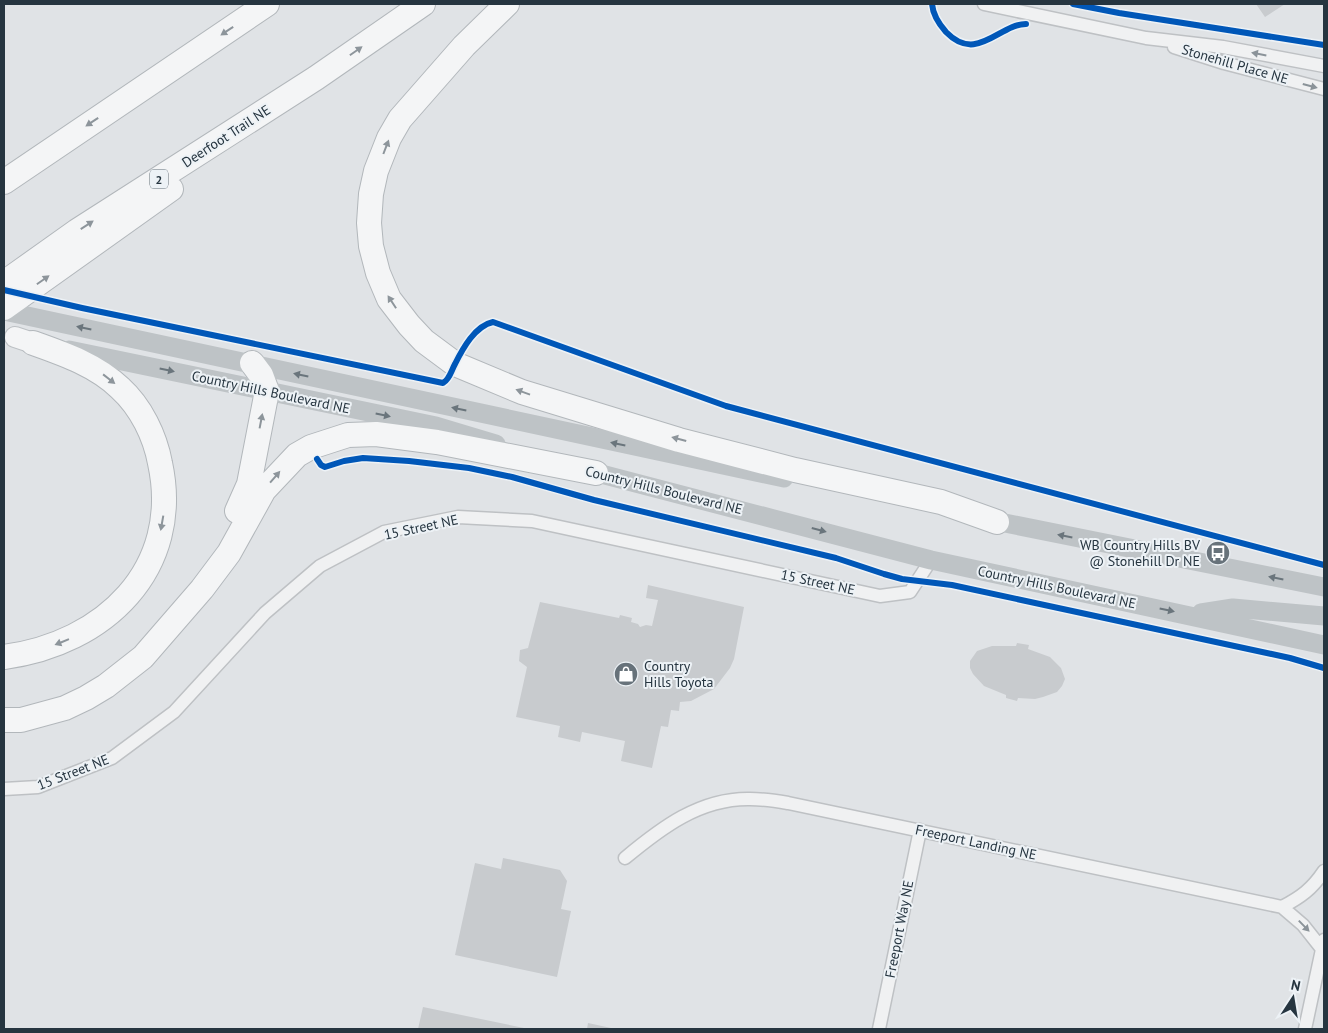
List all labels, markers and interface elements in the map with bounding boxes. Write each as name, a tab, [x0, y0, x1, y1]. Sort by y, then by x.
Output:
one-way arrow	[220, 26, 233, 36]
street label: Stonehill Place NE	[1180, 40, 1290, 88]
one-way arrow	[349, 46, 363, 56]
one-way arrow	[1251, 49, 1267, 57]
one-way arrow	[1302, 82, 1318, 90]
street label: Deerfoot Trail NE	[178, 101, 274, 171]
one-way arrow	[85, 117, 99, 127]
one-way arrow	[383, 139, 390, 154]
road number: 2	[150, 170, 168, 188]
one-way arrow	[80, 220, 93, 230]
one-way arrow	[37, 275, 50, 285]
one-way arrow	[388, 295, 397, 309]
one-way arrow	[77, 324, 92, 332]
one-way arrow	[159, 366, 174, 374]
street label: Country Hills Boulevard NE	[190, 366, 352, 418]
one-way arrow	[293, 371, 308, 379]
one-way arrow	[102, 373, 115, 384]
one-way arrow	[515, 388, 530, 396]
one-way arrow	[451, 405, 467, 413]
one-way arrow	[375, 411, 390, 419]
one-way arrow	[257, 413, 265, 429]
one-way arrow	[671, 435, 686, 443]
one-way arrow	[610, 439, 626, 447]
street label: Country Hills Boulevard NE	[584, 462, 744, 518]
one-way arrow	[270, 470, 281, 483]
street label: 15 Street NE	[382, 510, 460, 544]
one-way arrow	[158, 516, 166, 532]
one-way arrow	[811, 526, 827, 534]
one-way arrow	[1058, 532, 1073, 540]
place label: WB Country Hills BV @ Stonehill Dr NE	[1080, 536, 1200, 570]
bus stop icon: WB Country Hills BV @ Stonehill Dr NE	[1205, 540, 1231, 566]
street label: Country Hills Boulevard NE	[976, 561, 1138, 613]
street label: 15 Street NE	[779, 565, 857, 599]
one-way arrow	[1268, 573, 1284, 581]
one-way arrow	[1159, 606, 1174, 614]
one-way arrow	[55, 639, 69, 647]
place label: Country Hills Toyota	[644, 657, 713, 691]
shop icon: Country Hills Toyota	[613, 661, 639, 687]
street label: 15 Street NE	[35, 750, 111, 794]
street label: Freeport Landing NE	[914, 820, 1038, 864]
street label: Freeport Way NE	[881, 879, 917, 979]
one-way arrow	[1298, 920, 1310, 932]
north arrow	[1268, 973, 1318, 1023]
text: N	[1289, 976, 1302, 995]

